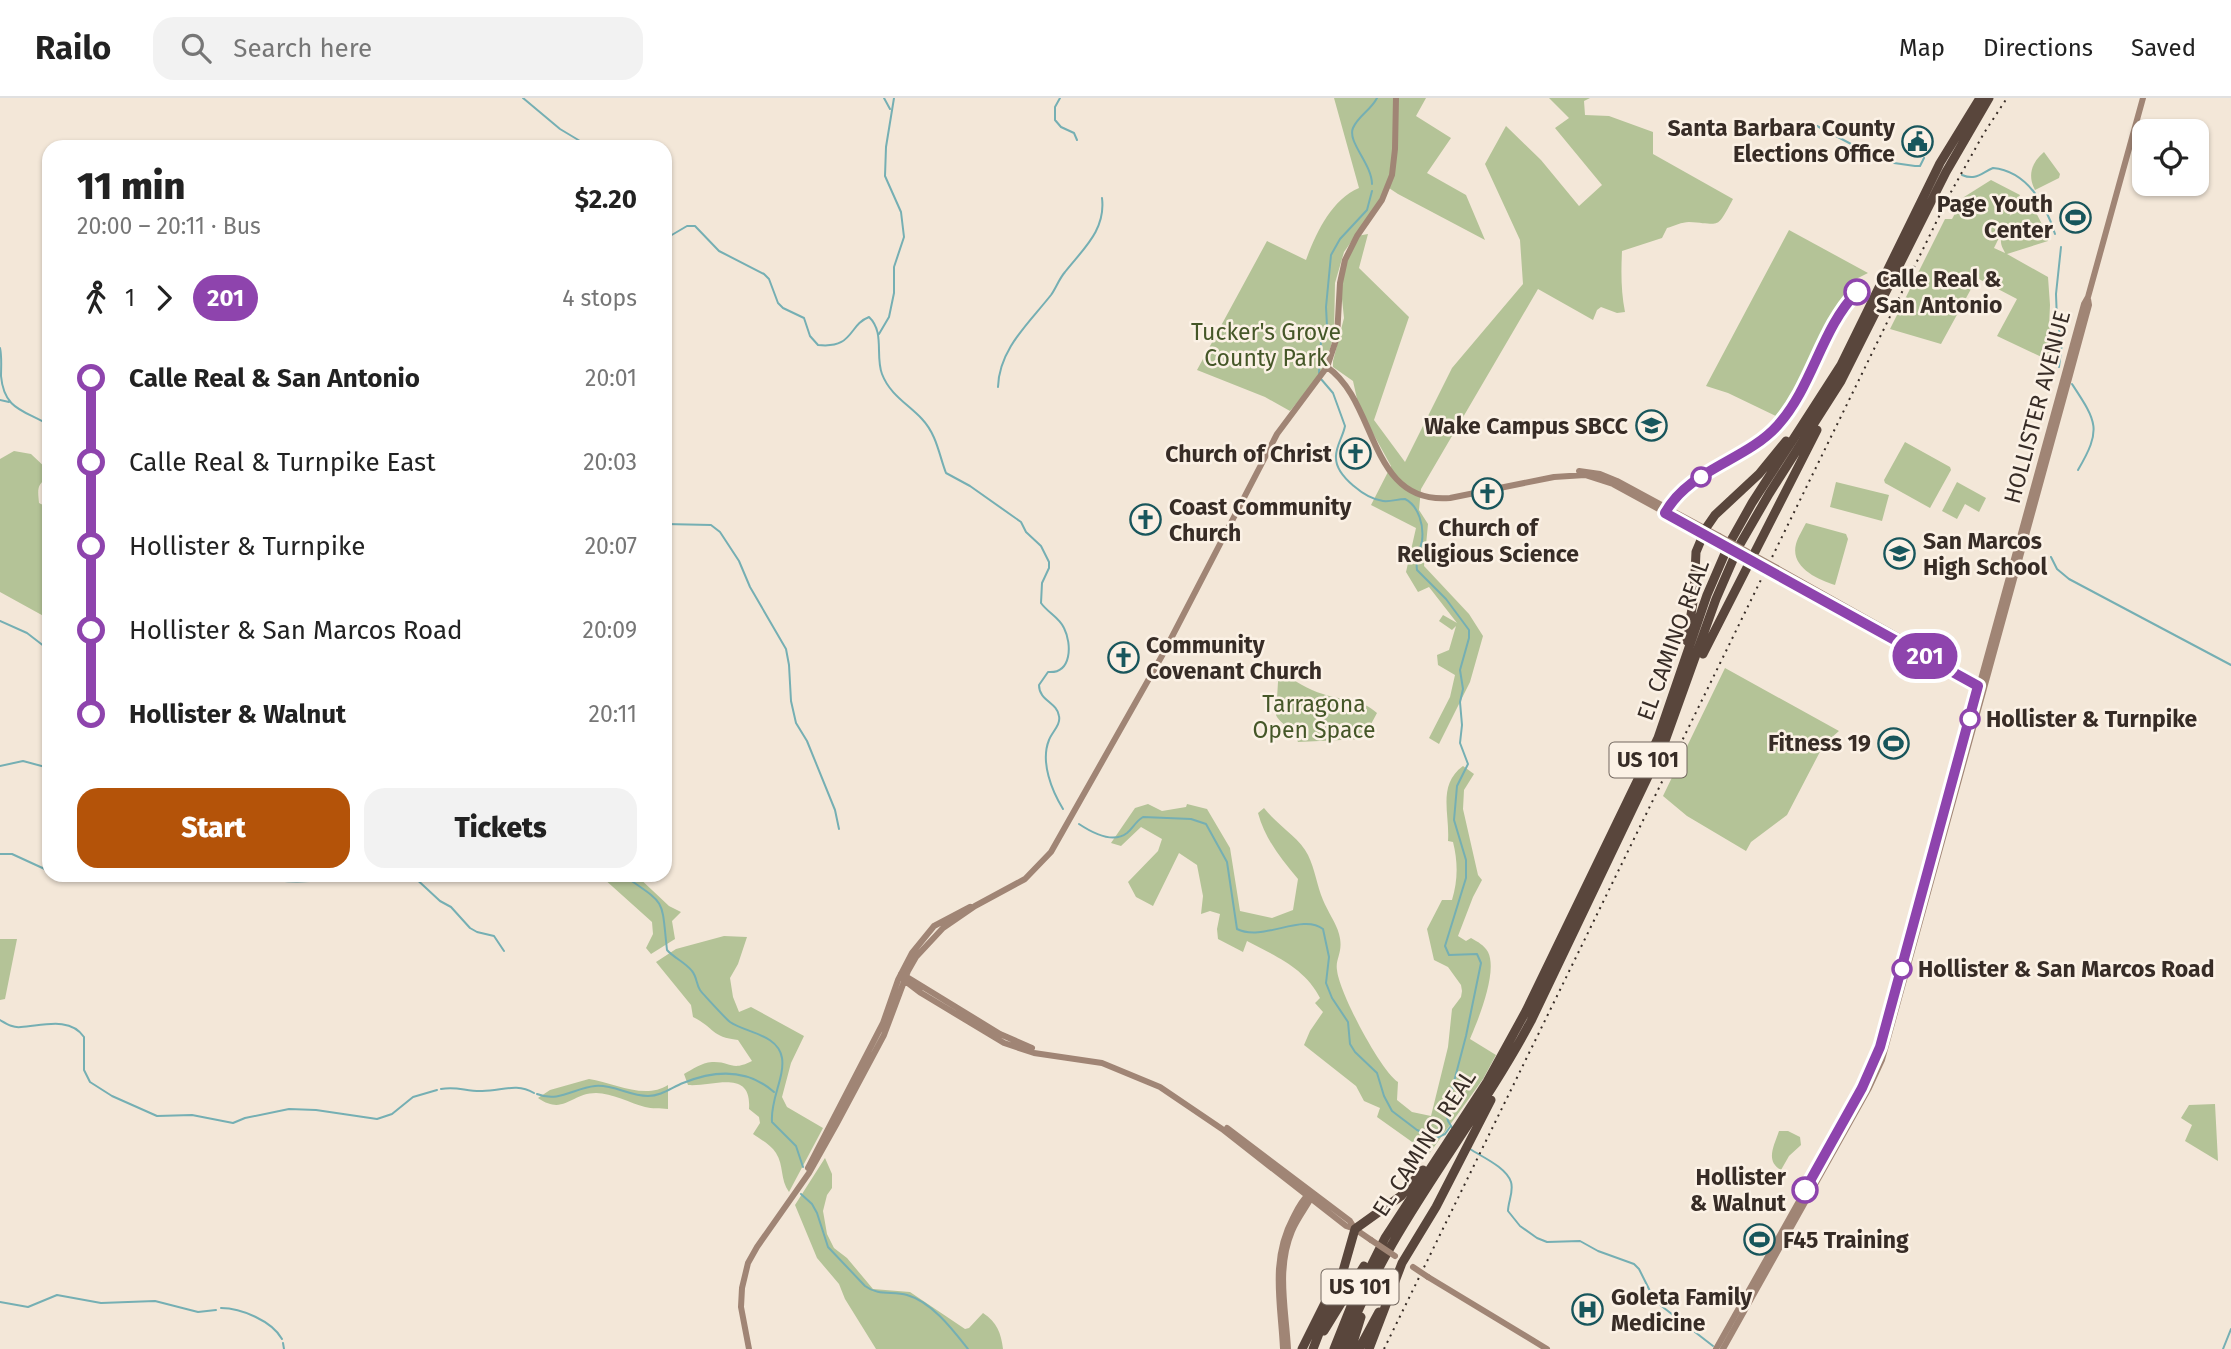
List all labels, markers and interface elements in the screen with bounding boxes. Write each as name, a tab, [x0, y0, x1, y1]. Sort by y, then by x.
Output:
search box	[153, 17, 643, 80]
text: Railo	[35, 28, 111, 68]
icon: search	[177, 29, 215, 67]
text: Search here	[233, 33, 372, 64]
text: Map	[1899, 34, 1945, 62]
text: Directions	[1983, 34, 2093, 62]
text: Saved	[2131, 34, 2196, 62]
place label: Santa Barbara County Elections Office	[1667, 114, 1896, 168]
map controls	[2132, 119, 2209, 196]
button: locate	[2132, 119, 2209, 196]
public building icon: Santa Barbara County Elections Office	[1901, 124, 1935, 158]
text: 11 min	[77, 163, 185, 209]
text: $2.20	[575, 184, 637, 215]
place label: Page Youth Center	[1937, 190, 2054, 244]
sports icon: Page Youth Center	[2059, 200, 2093, 234]
text: 20:00 – 20:11 · Bus	[77, 212, 261, 240]
place label: Calle Real & San Antonio	[1876, 265, 2002, 319]
icon: walk	[77, 279, 115, 317]
icon: forward	[145, 279, 183, 317]
marker: Calle Real & San Antonio	[1844, 279, 1870, 305]
text: 1	[125, 284, 135, 312]
text: 201	[207, 284, 244, 312]
text: 4 stops	[562, 284, 637, 312]
street label: HOLLISTER AVENUE	[1998, 307, 2076, 507]
park label: Tucker's Grove County Park	[1191, 318, 1341, 372]
text: Calle Real & San Antonio	[129, 363, 420, 394]
text: 20:01	[585, 364, 637, 392]
school or university icon: Wake Campus SBCC	[1634, 409, 1668, 443]
place label: Wake Campus SBCC	[1424, 412, 1629, 440]
church icon: Church of Christ	[1338, 437, 1372, 471]
place label: Church of Christ	[1165, 440, 1333, 468]
text: Calle Real & Turnpike East	[129, 447, 436, 478]
text: 20:03	[583, 448, 637, 476]
unlabelled marker	[1691, 467, 1711, 487]
church icon: Church of Religious Science	[1471, 477, 1505, 511]
place label: Coast Community Church	[1169, 493, 1353, 547]
church icon: Coast Community Church	[1129, 503, 1163, 537]
place label: Church of Religious Science	[1397, 514, 1579, 568]
place label: San Marcos High School	[1923, 527, 2048, 581]
text: Hollister & Turnpike	[129, 531, 365, 562]
text: 20:07	[585, 532, 637, 560]
school or university icon: San Marcos High School	[1883, 537, 1917, 571]
street label: EL CAMINO REAL	[1631, 556, 1715, 724]
text: Hollister & San Marcos Road	[129, 615, 463, 646]
text: 20:09	[583, 616, 637, 644]
place label: Community Covenant Church	[1146, 631, 1322, 685]
line badge: 201	[1885, 633, 1965, 679]
church icon: Community Covenant Church	[1106, 641, 1140, 675]
text: 201	[1906, 642, 1944, 670]
park label: Tarragona Open Space	[1252, 690, 1376, 744]
text: Hollister & Walnut	[129, 699, 346, 730]
text: 20:11	[589, 700, 637, 728]
place label: Hollister & Turnpike	[1986, 705, 2198, 733]
marker: Hollister & Turnpike	[1960, 709, 1980, 729]
sports icon: Fitness 19	[1877, 726, 1911, 760]
place label: Fitness 19	[1768, 729, 1871, 757]
road number: US 101	[1610, 742, 1686, 778]
button: Start	[77, 788, 350, 868]
button: Tickets	[364, 788, 637, 868]
place label: Hollister & San Marcos Road	[1918, 955, 2214, 983]
marker: Hollister & San Marcos Road	[1892, 959, 1912, 979]
street label: EL CAMINO REAL	[1366, 1064, 1482, 1222]
place label: Hollister & Walnut	[1690, 1163, 1787, 1217]
marker: Hollister & Walnut	[1792, 1177, 1818, 1203]
sports icon: F45 Training	[1743, 1223, 1777, 1257]
place label: F45 Training	[1783, 1226, 1909, 1254]
road number: US 101	[1322, 1270, 1398, 1304]
place label: Goleta Family Medicine	[1611, 1283, 1753, 1337]
hospital icon: Goleta Family Medicine	[1571, 1293, 1605, 1327]

